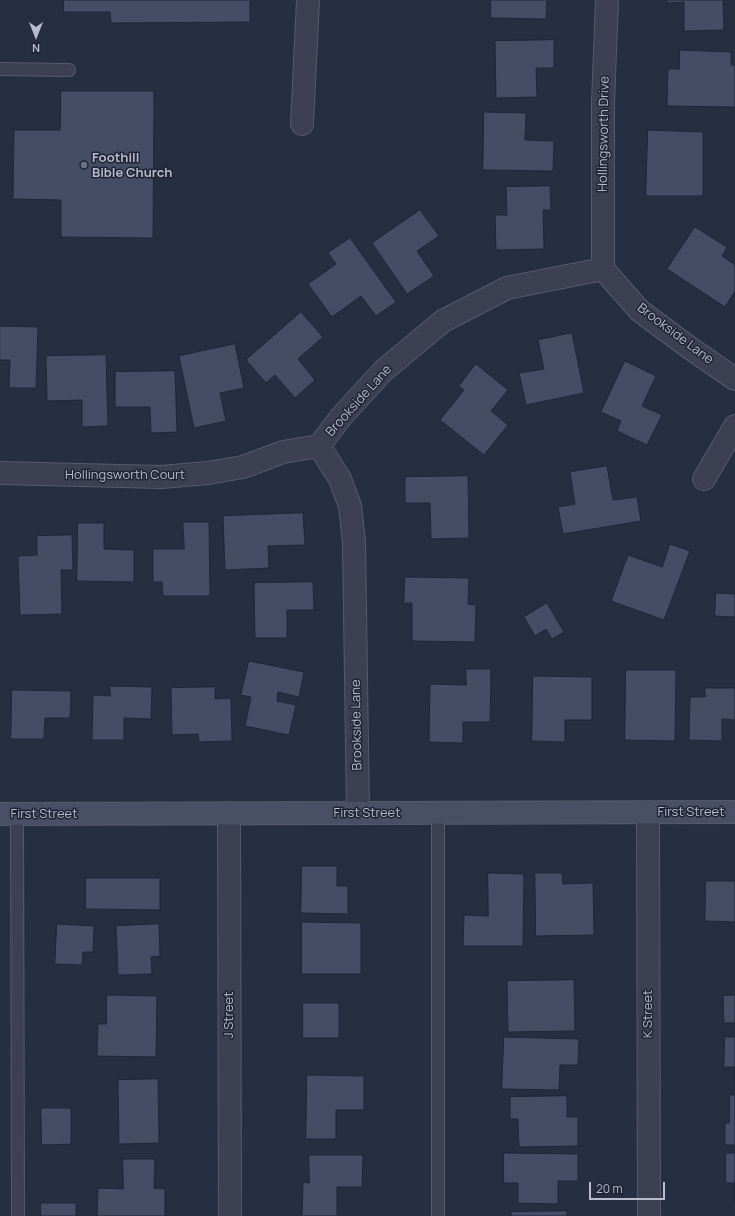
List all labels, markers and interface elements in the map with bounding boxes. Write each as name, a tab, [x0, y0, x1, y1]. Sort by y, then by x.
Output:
north arrow	[16, 16, 56, 56]
text: N	[32, 41, 40, 56]
street label: Hollingsworth Drive	[595, 76, 613, 192]
place label: Foothill Bible Church	[92, 150, 172, 181]
marker: Foothill Bible Church	[79, 160, 89, 170]
street label: Brookside Lane	[634, 300, 716, 368]
street label: Brookside Lane	[323, 362, 395, 440]
street label: Hollingsworth Court	[65, 467, 185, 483]
street label: Brookside Lane	[348, 679, 366, 771]
street label: First Street	[658, 804, 724, 820]
street label: First Street	[334, 805, 400, 821]
street label: First Street	[11, 806, 77, 822]
street label: K Street	[640, 990, 656, 1038]
street label: J Street	[221, 992, 237, 1038]
scale bar	[591, 1174, 667, 1200]
text: 20 m	[596, 1180, 623, 1197]

